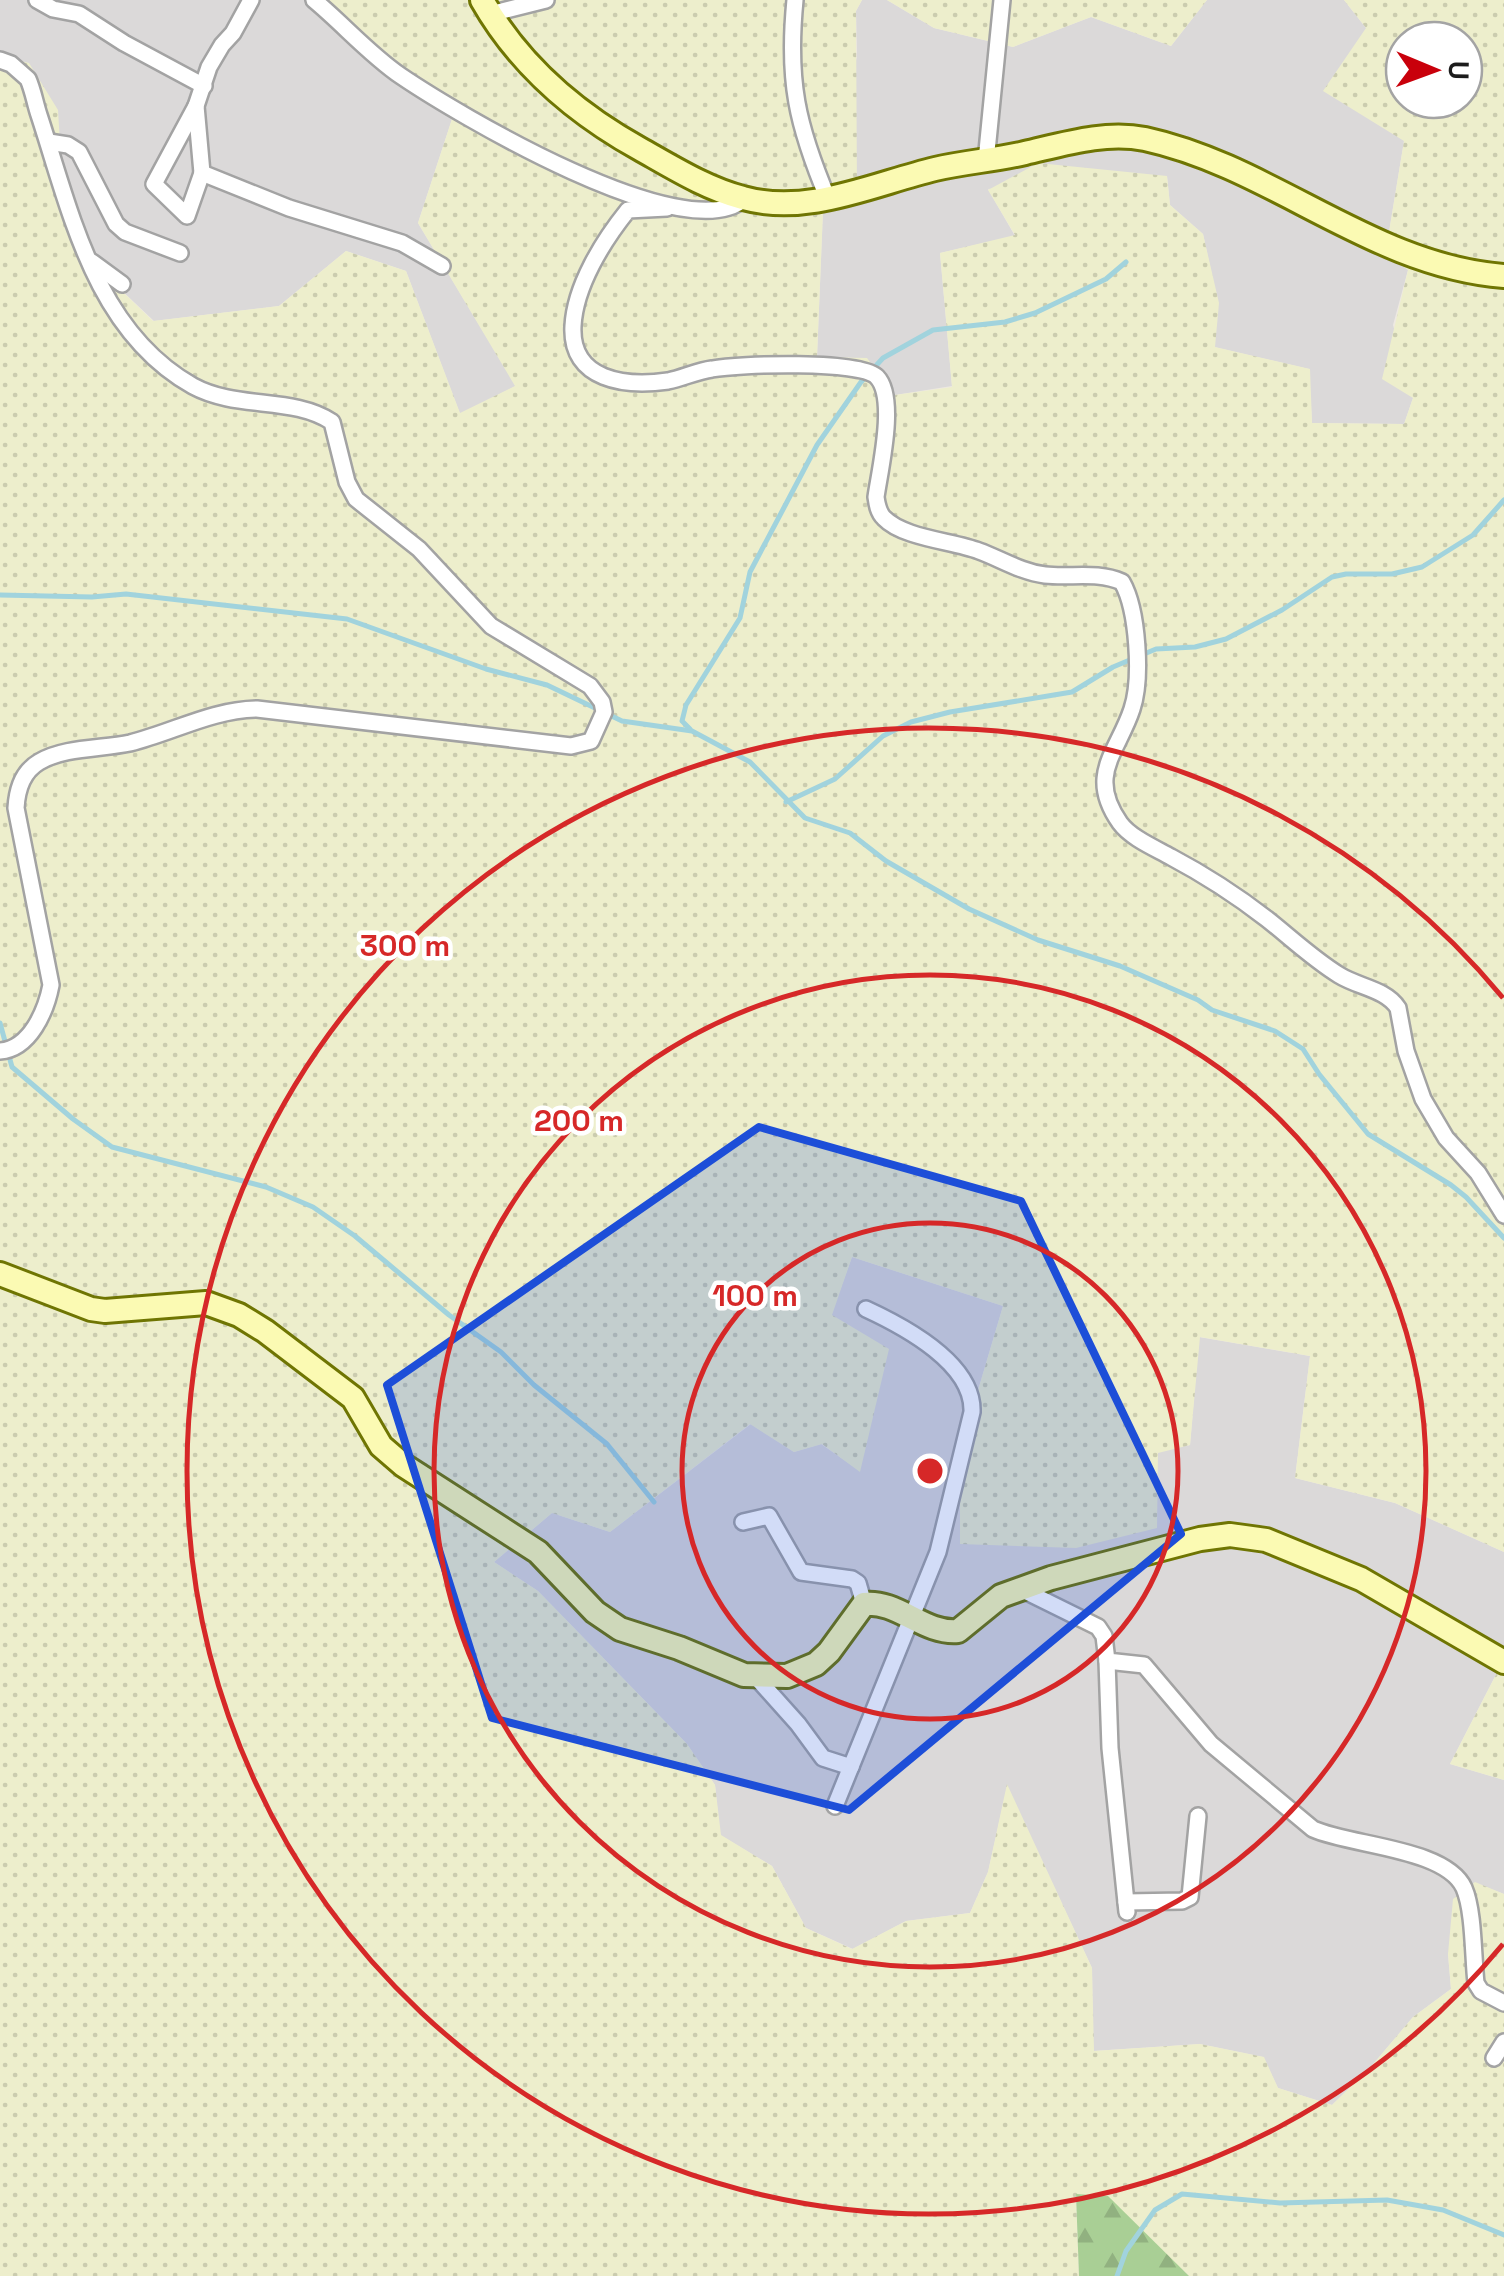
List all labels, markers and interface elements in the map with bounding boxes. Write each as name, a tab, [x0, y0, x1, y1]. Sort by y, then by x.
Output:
north arrow	[1384, 20, 1484, 120]
text: U	[1441, 61, 1477, 80]
text: 300 m	[360, 926, 450, 965]
text: 200 m	[534, 1101, 624, 1140]
text: 100 m	[712, 1276, 798, 1315]
centre of rings	[912, 1453, 948, 1489]

